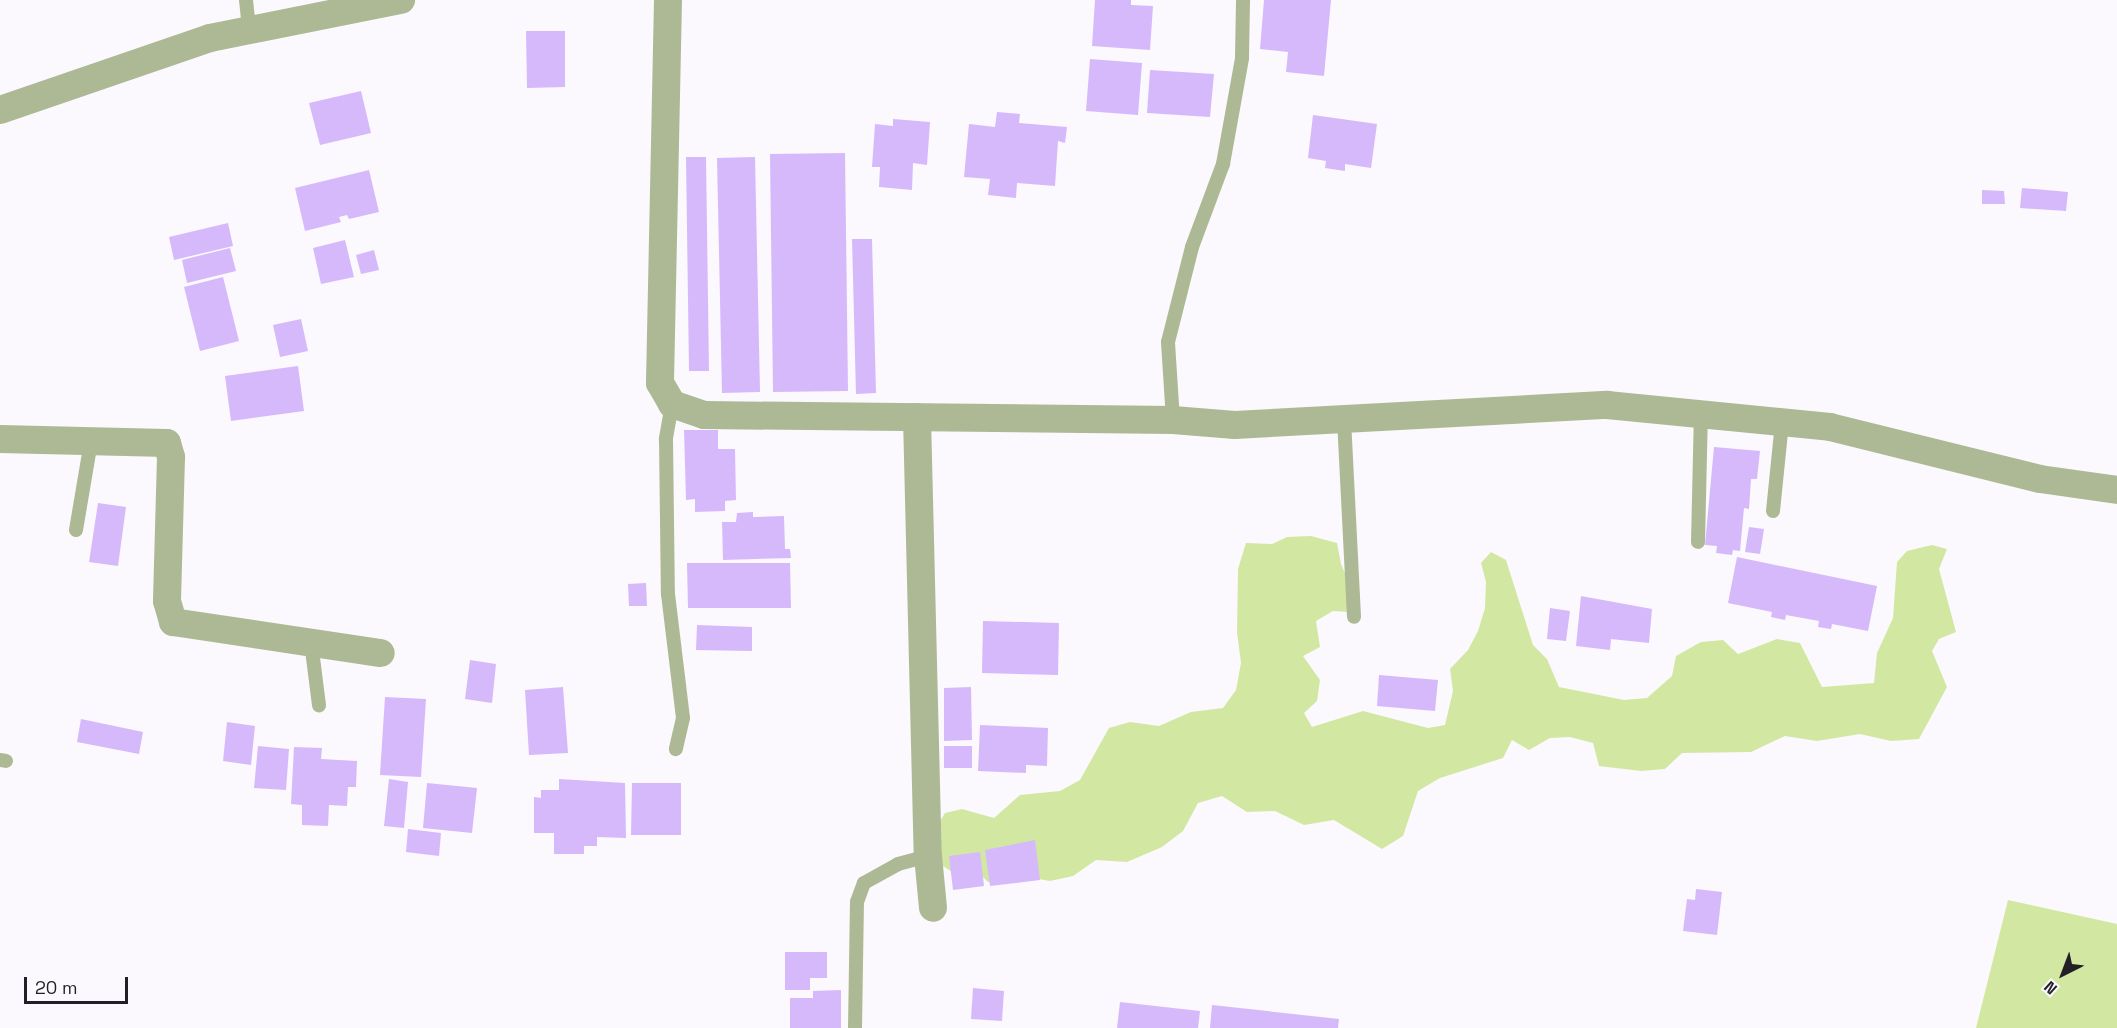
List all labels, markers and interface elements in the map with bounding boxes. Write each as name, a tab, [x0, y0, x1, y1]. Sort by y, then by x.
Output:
north arrow	[2033, 944, 2093, 1004]
scale bar	[27, 965, 130, 1003]
text: 20 m	[35, 976, 78, 999]
text: N	[2040, 976, 2062, 999]

